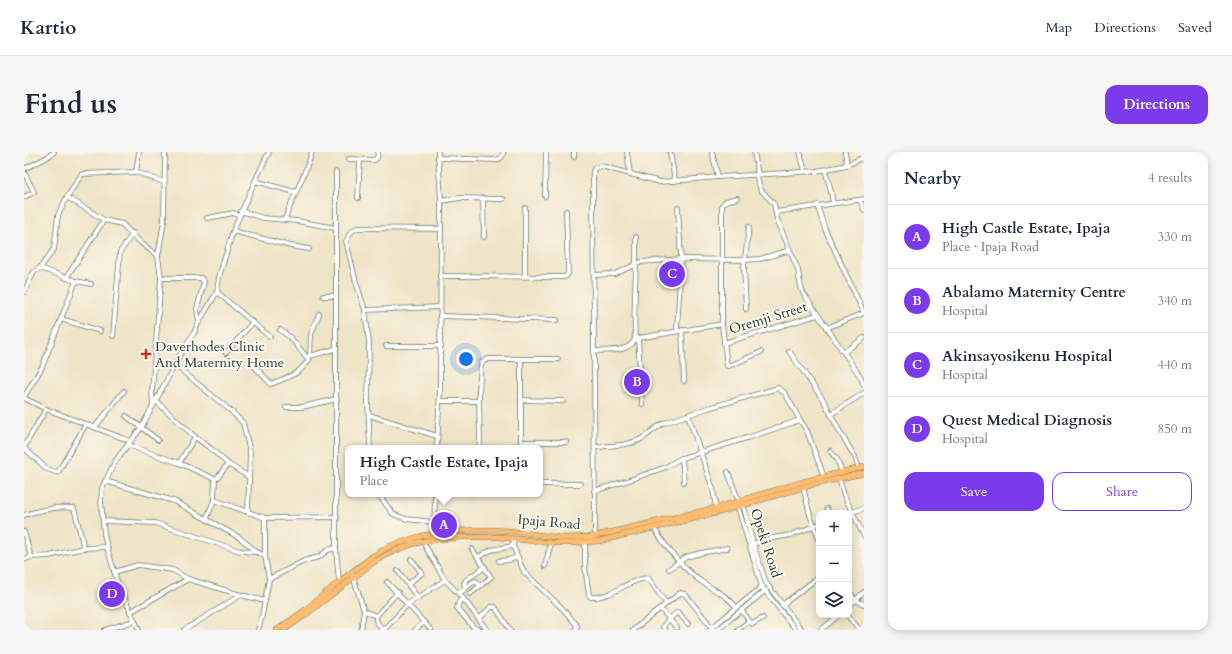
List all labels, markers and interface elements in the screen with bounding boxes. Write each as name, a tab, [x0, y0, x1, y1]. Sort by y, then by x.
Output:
text: Kartio	[20, 15, 76, 41]
text: Map	[1046, 18, 1072, 37]
text: Directions	[1094, 18, 1156, 37]
text: Saved	[1178, 18, 1212, 37]
text: Find us	[24, 85, 117, 123]
button: Directions	[1105, 85, 1208, 124]
text: Nearby	[904, 167, 961, 190]
text: 4 results	[1148, 169, 1192, 187]
text: High Castle Estate, Ipaja	[942, 218, 1110, 238]
text: A	[912, 228, 922, 246]
text: 330 m	[1158, 228, 1192, 246]
text: Place · Ipaja Road	[942, 238, 1039, 256]
pin: C	[659, 259, 685, 289]
text: Abalamo Maternity Centre	[942, 282, 1126, 302]
text: B	[912, 292, 922, 310]
text: 340 m	[1158, 292, 1192, 310]
street label: Oremji Street	[727, 297, 810, 339]
text: Hospital	[942, 302, 988, 320]
place label: Daverhodes Clinic And Maternity Home	[155, 337, 284, 372]
text: Akinsayosikenu Hospital	[942, 346, 1112, 366]
marker: Daverhodes Clinic And Maternity Home	[140, 348, 152, 360]
your location	[456, 349, 476, 369]
text: C	[912, 356, 922, 374]
text: 440 m	[1158, 356, 1192, 374]
text: Hospital	[942, 366, 988, 384]
pin: B	[624, 367, 650, 397]
text: Quest Medical Diagnosis	[942, 410, 1112, 430]
text: D	[911, 420, 923, 438]
text: 850 m	[1158, 420, 1192, 438]
text: Hospital	[942, 430, 988, 448]
popup	[345, 445, 543, 497]
text: High Castle Estate, Ipaja	[360, 452, 528, 472]
text: Place	[360, 472, 388, 490]
button: Save	[904, 472, 1044, 511]
button: Share	[1052, 472, 1192, 511]
street label: Opeki Road	[746, 506, 786, 581]
pin: A	[431, 510, 457, 540]
street label: Ipaja Road	[517, 510, 582, 534]
map controls	[816, 510, 852, 618]
button: +	[816, 510, 852, 546]
button: −	[816, 546, 852, 582]
pin: D	[99, 579, 125, 609]
button: layers	[816, 582, 852, 618]

